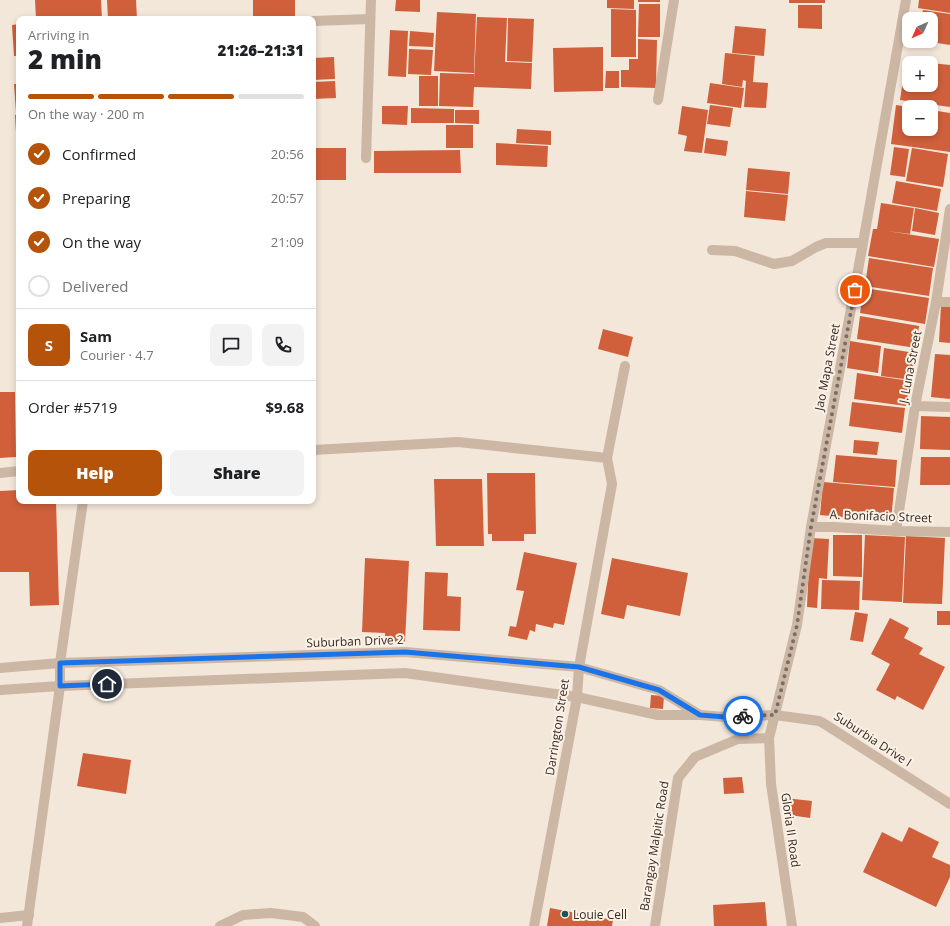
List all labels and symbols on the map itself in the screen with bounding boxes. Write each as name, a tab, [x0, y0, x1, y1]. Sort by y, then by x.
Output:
north arrow	[902, 12, 938, 48]
pin	[838, 273, 872, 307]
street label: Jao Mapa Street	[810, 322, 844, 413]
street label: J. Luna Street	[894, 329, 925, 406]
street label: A. Bonifacio Street	[829, 506, 933, 526]
street label: Suburban Drive 2	[306, 631, 404, 651]
pin	[90, 667, 124, 701]
street label: Darrington Street	[541, 677, 573, 777]
courier	[723, 696, 763, 736]
street label: Suburbia Drive I	[831, 707, 915, 771]
street label: Barangay Malpitic Road	[635, 780, 673, 912]
street label: Gloria II Road	[777, 792, 805, 868]
place label: Louie Cell	[573, 906, 627, 923]
marker: Louie Cell	[560, 909, 570, 919]

